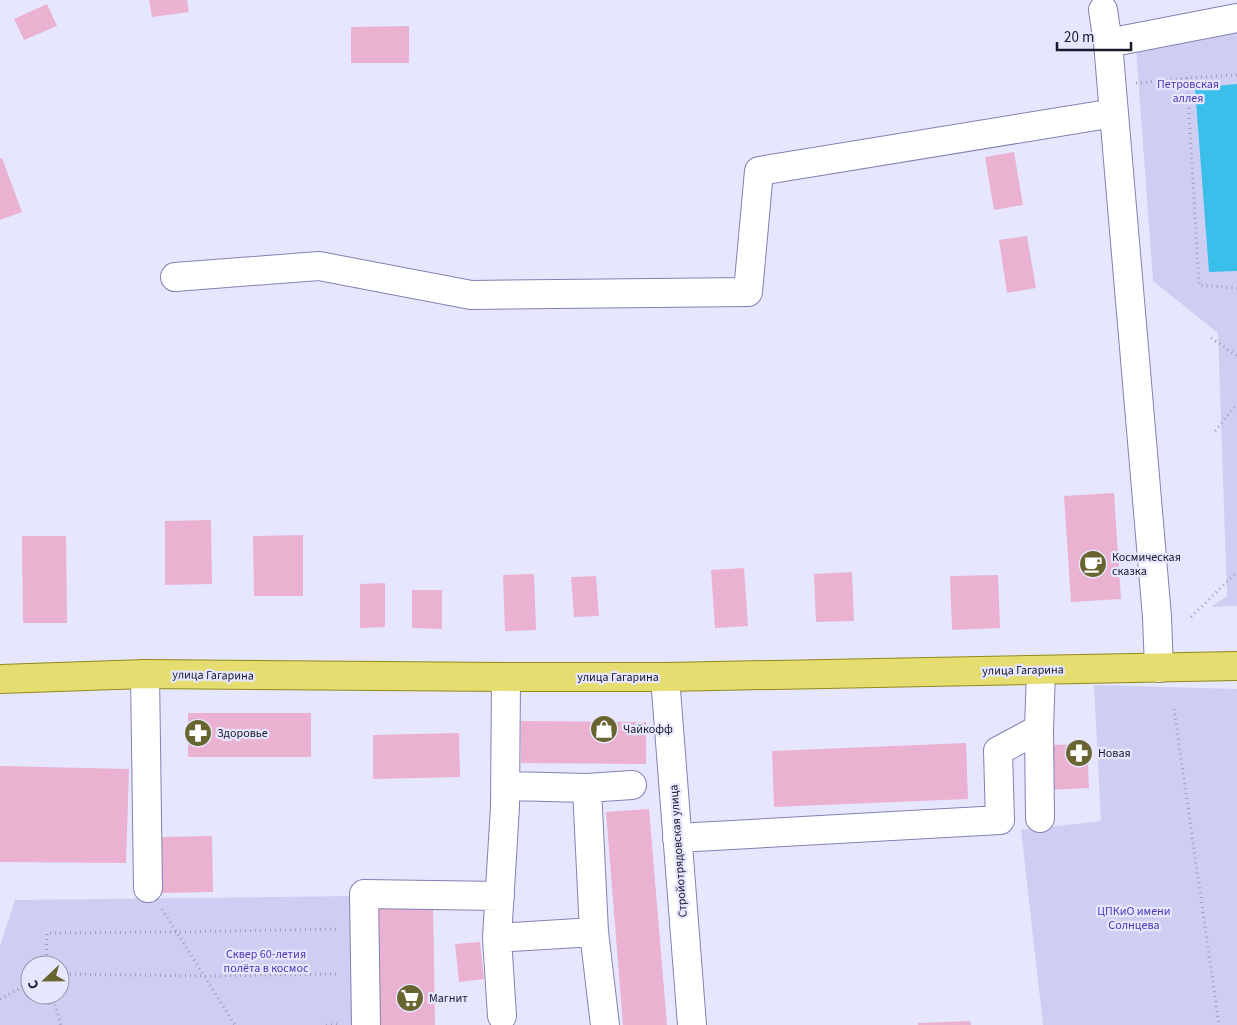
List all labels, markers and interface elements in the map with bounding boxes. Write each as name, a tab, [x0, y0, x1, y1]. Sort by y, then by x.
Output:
scale bar	[1057, 20, 1131, 52]
text: 20 m	[1064, 27, 1094, 48]
park label: Петровская аллея	[1157, 76, 1219, 107]
cafe icon: Космическая сказка	[1078, 549, 1108, 579]
place label: Космическая сказка	[1112, 549, 1181, 580]
street label: улица Гагарина	[982, 661, 1064, 680]
street label: улица Гагарина	[172, 666, 254, 685]
street label: улица Гагарина	[577, 669, 659, 686]
shop icon: Чайкофф	[589, 714, 619, 744]
pharmacy icon: Здоровье	[183, 718, 213, 748]
place label: Чайкофф	[623, 721, 673, 738]
place label: Здоровье	[217, 725, 268, 742]
pharmacy icon: Новая	[1064, 738, 1094, 768]
place label: Новая	[1098, 745, 1131, 762]
street label: Стройотрядовская улица	[665, 784, 692, 918]
park label: ЦПКиО имени Солнцева	[1097, 903, 1171, 934]
park label: Сквер 60-летия полёта в космос	[224, 946, 309, 977]
north arrow	[20, 955, 70, 1005]
text: С	[23, 977, 45, 992]
supermarket icon: Магнит	[395, 983, 425, 1013]
place label: Магнит	[429, 990, 468, 1007]

